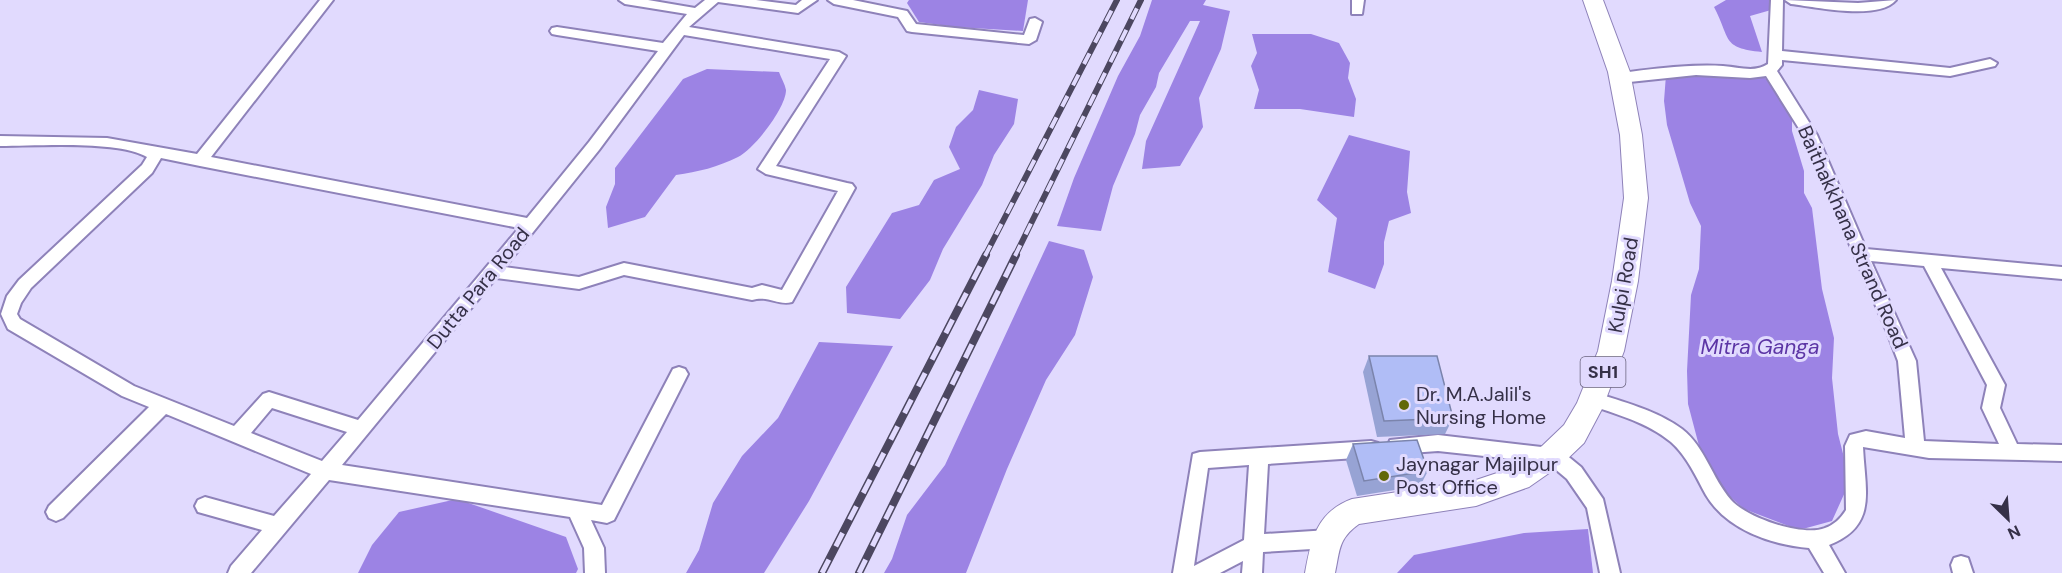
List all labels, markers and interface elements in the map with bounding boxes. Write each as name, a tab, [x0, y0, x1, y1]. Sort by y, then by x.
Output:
street label: Baithakkhana Strand Road	[1792, 121, 1914, 353]
street label: Dutta Para Road	[421, 222, 535, 354]
street label: Kulpi Road	[1602, 235, 1644, 335]
water label: Mitra Ganga	[1701, 333, 1820, 361]
road number: SH1	[1580, 357, 1626, 387]
place label: Dr. M.A.Jalil's Nursing Home	[1416, 381, 1546, 430]
marker: Dr. M.A.Jalil's Nursing Home	[1397, 398, 1411, 412]
place label: Jaynagar Majilpur Post Office	[1396, 451, 1558, 500]
marker: Jaynagar Majilpur Post Office	[1377, 469, 1391, 483]
north arrow	[1978, 489, 2038, 549]
text: N	[2004, 520, 2024, 544]

